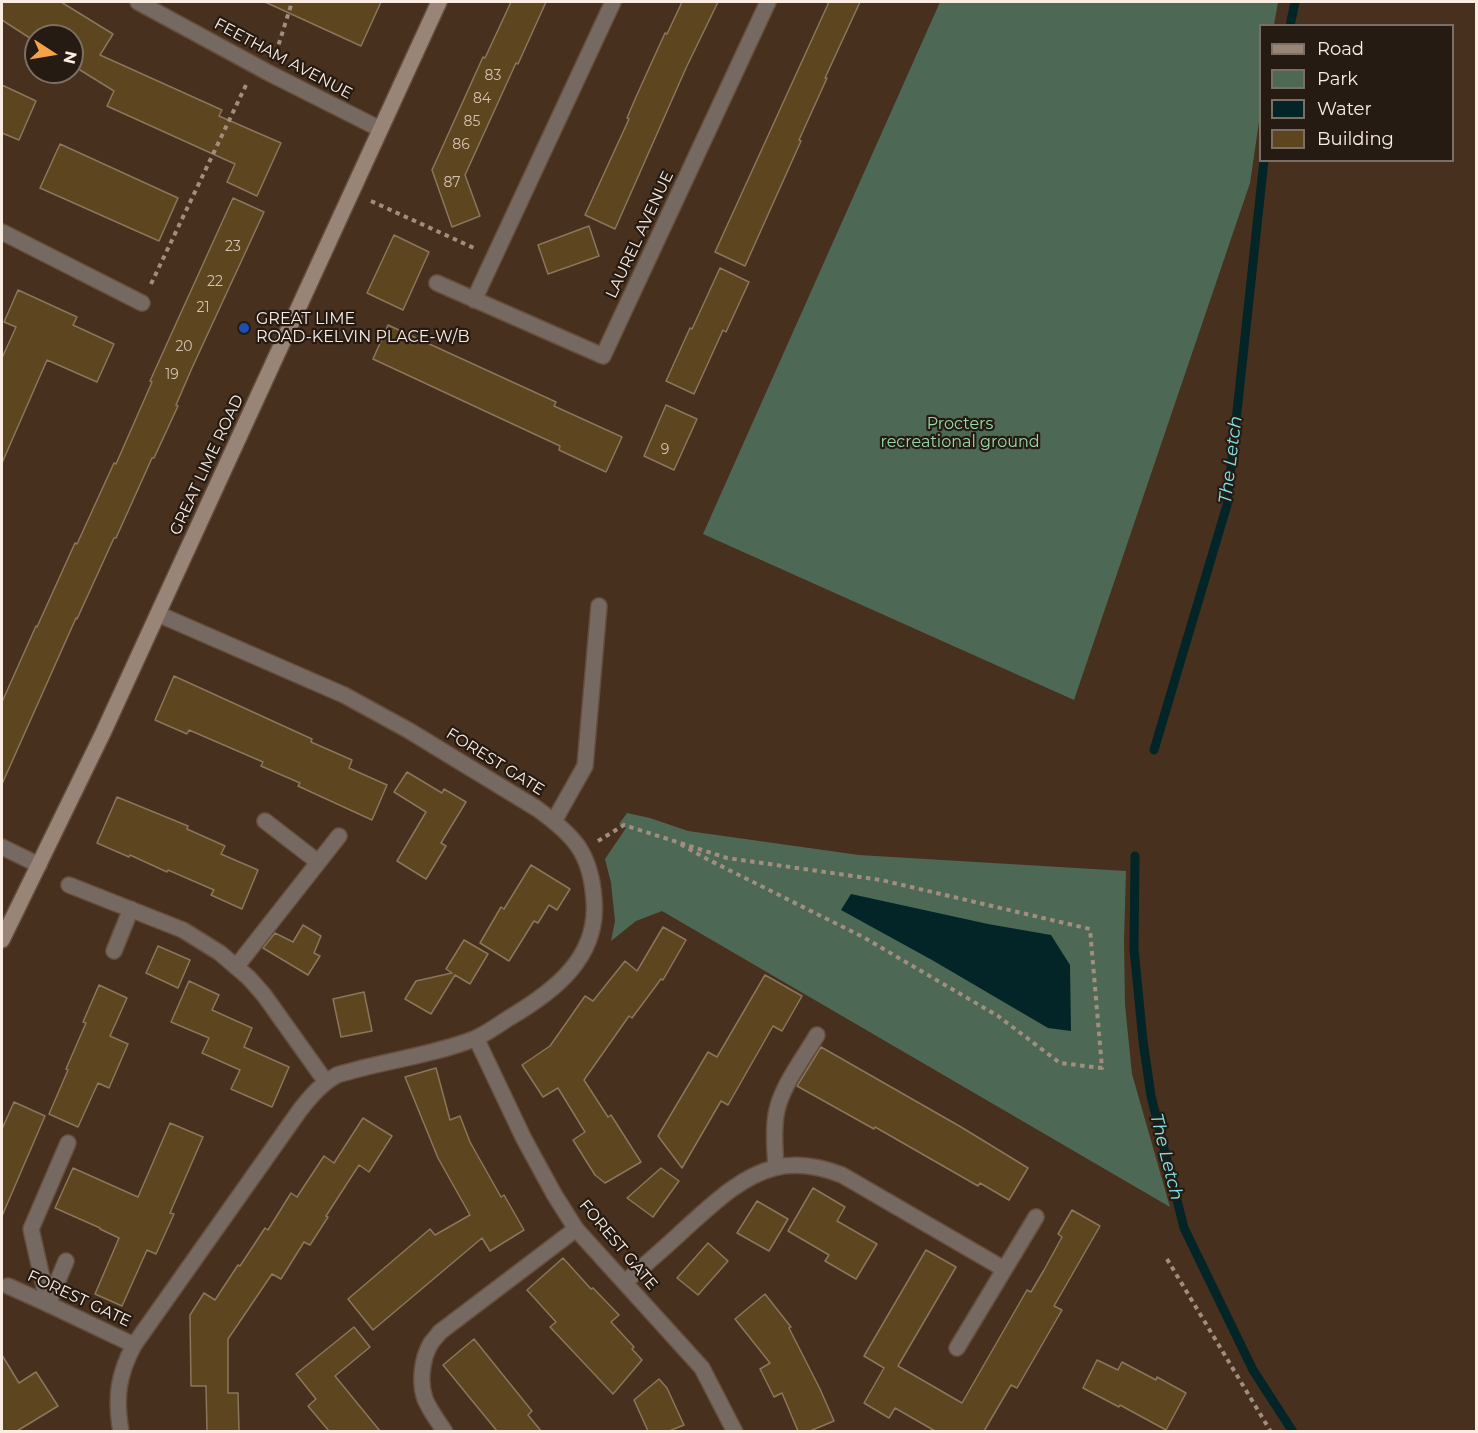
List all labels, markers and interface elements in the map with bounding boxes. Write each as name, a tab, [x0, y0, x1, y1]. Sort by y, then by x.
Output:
street label: FEETHAM AVENUE	[211, 14, 355, 104]
north arrow	[24, 24, 84, 84]
legend	[1259, 24, 1454, 162]
text: Road	[1317, 38, 1364, 60]
text: N	[60, 49, 81, 66]
house number: 83	[485, 68, 501, 84]
text: Park	[1317, 68, 1358, 90]
house number: 84	[473, 91, 491, 107]
text: Water	[1317, 98, 1372, 120]
house number: 85	[464, 114, 480, 130]
text: Building	[1317, 128, 1394, 150]
house number: 86	[452, 137, 470, 153]
street label: LAUREL AVENUE	[602, 168, 678, 302]
house number: 87	[443, 175, 461, 191]
house number: 23	[225, 239, 241, 255]
house number: 22	[207, 274, 223, 290]
house number: 21	[196, 300, 210, 316]
place label: GREAT LIME ROAD-KELVIN PLACE-W/B	[256, 309, 469, 347]
marker: GREAT LIME ROAD-KELVIN PLACE-W/B	[237, 321, 251, 335]
house number: 20	[175, 339, 193, 355]
house number: 19	[165, 367, 179, 383]
street label: GREAT LIME ROAD	[166, 392, 248, 538]
park label: Procters recreational ground	[880, 414, 1040, 452]
water label: The Letch	[1215, 415, 1247, 505]
house number: 9	[661, 442, 669, 458]
street label: FOREST GATE	[442, 724, 548, 800]
water label: The Letch	[1145, 1111, 1187, 1203]
street label: FOREST GATE	[575, 1196, 661, 1294]
street label: FOREST GATE	[24, 1267, 134, 1331]

